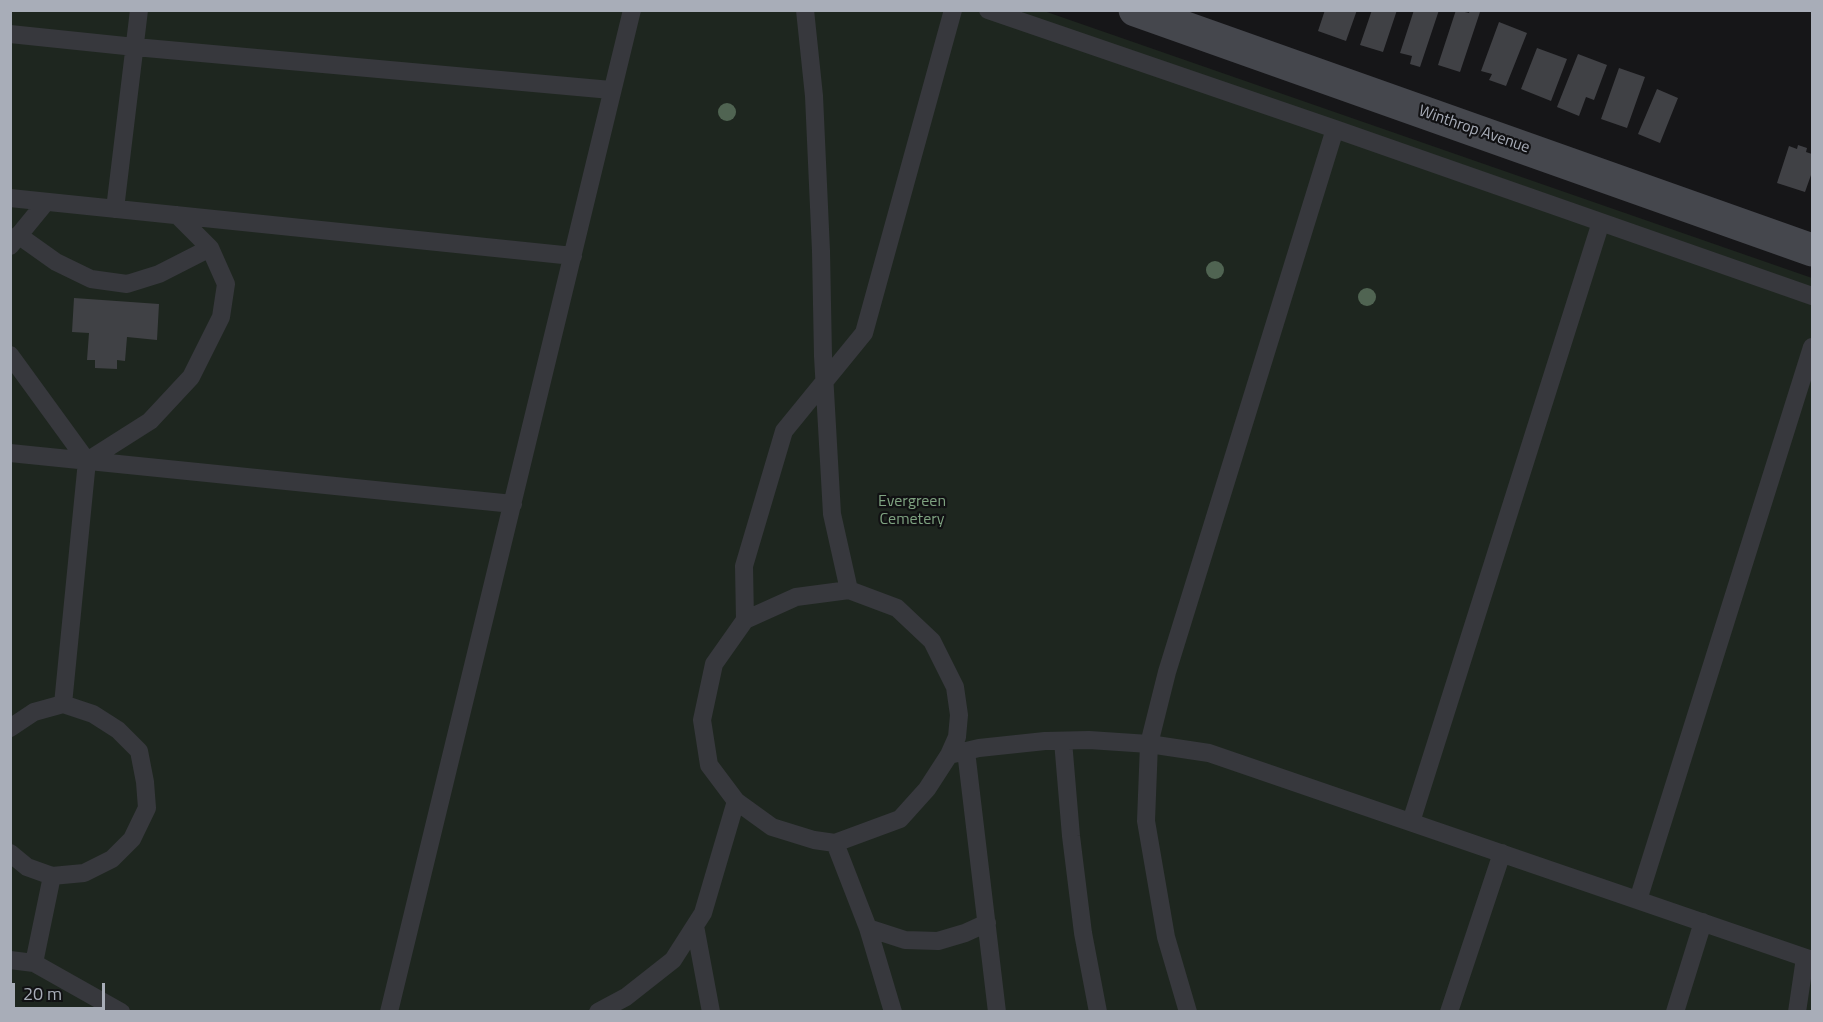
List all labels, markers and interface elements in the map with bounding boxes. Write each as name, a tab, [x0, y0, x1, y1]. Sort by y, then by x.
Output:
street label: Winthrop Avenue	[1416, 102, 1532, 158]
park label: Evergreen Cemetery	[878, 492, 946, 530]
scale bar	[15, 971, 108, 1009]
text: 20 m	[23, 980, 62, 1007]

